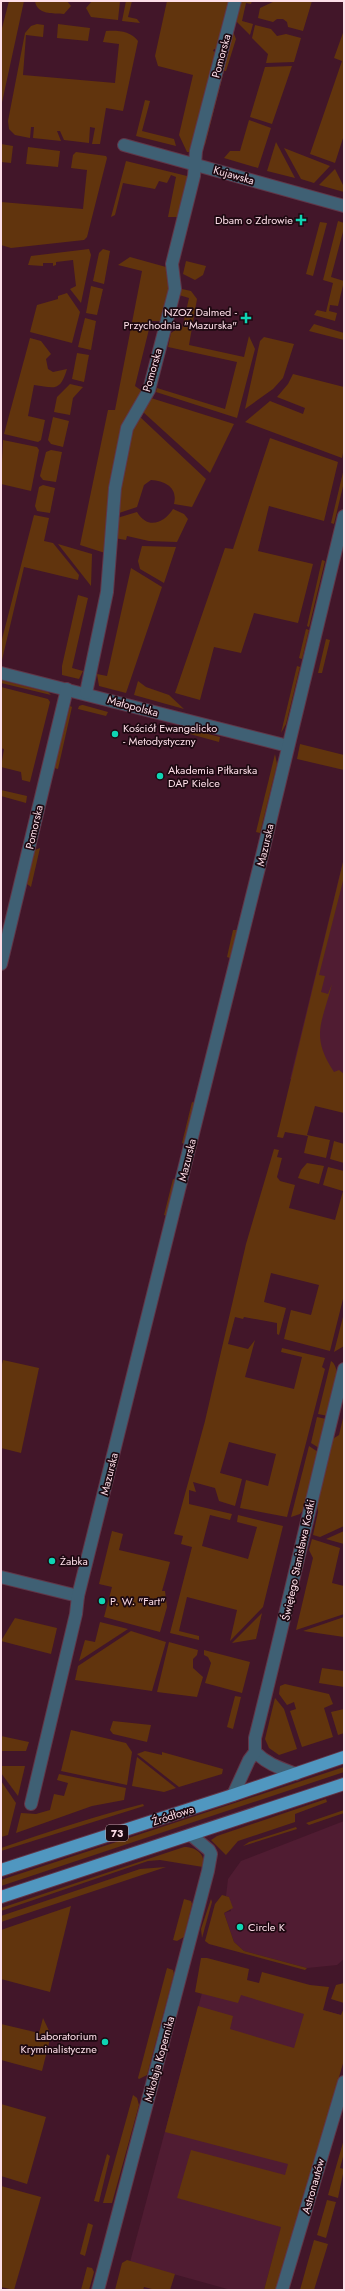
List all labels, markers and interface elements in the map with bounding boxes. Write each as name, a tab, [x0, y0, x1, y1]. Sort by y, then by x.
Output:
street label: Pomorska	[207, 32, 235, 80]
street label: Kujawska	[212, 162, 256, 188]
place label: Dbam o Zdrowie	[215, 212, 293, 228]
marker: Dbam o Zdrowie	[296, 215, 306, 225]
place label: NZOZ Dalmed - Przychodnia "Mazurska"	[123, 304, 238, 333]
marker: NZOZ Dalmed - Przychodnia "Mazurska"	[240, 312, 252, 324]
street label: Pomorska	[138, 346, 166, 394]
street label: Małopolska	[106, 692, 160, 720]
place label: Kościół Ewangelicko - Metodystyczny	[123, 720, 217, 749]
marker: Kościół Ewangelicko - Metodystyczny	[110, 729, 120, 739]
place label: Akademia Piłkarska DAP Kielce	[168, 762, 257, 791]
marker: Akademia Piłkarska DAP Kielce	[155, 771, 165, 781]
street label: Pomorska	[21, 803, 47, 851]
street label: Mazurska	[252, 822, 278, 868]
street label: Mazurska	[174, 1137, 200, 1183]
street label: Mazurska	[96, 1451, 122, 1497]
street label: Świętego Stanisława Kostki	[277, 1498, 319, 1622]
place label: Żabka	[60, 1553, 88, 1569]
marker: Żabka	[47, 1556, 57, 1566]
place label: P. W. "Fart"	[110, 1593, 165, 1609]
marker: P. W. "Fart"	[97, 1596, 107, 1606]
street label: Źródłowa	[150, 1801, 196, 1829]
road number: 73	[106, 1825, 128, 1841]
place label: Circle K	[248, 1919, 286, 1935]
marker: Circle K	[235, 1922, 245, 1932]
street label: Mikołaja Kopernika	[140, 2014, 178, 2104]
place label: Laboratorium Kryminalistyczne	[20, 2028, 97, 2057]
marker: Laboratorium Kryminalistyczne	[100, 2037, 110, 2047]
street label: Astronautów	[297, 2156, 329, 2215]

